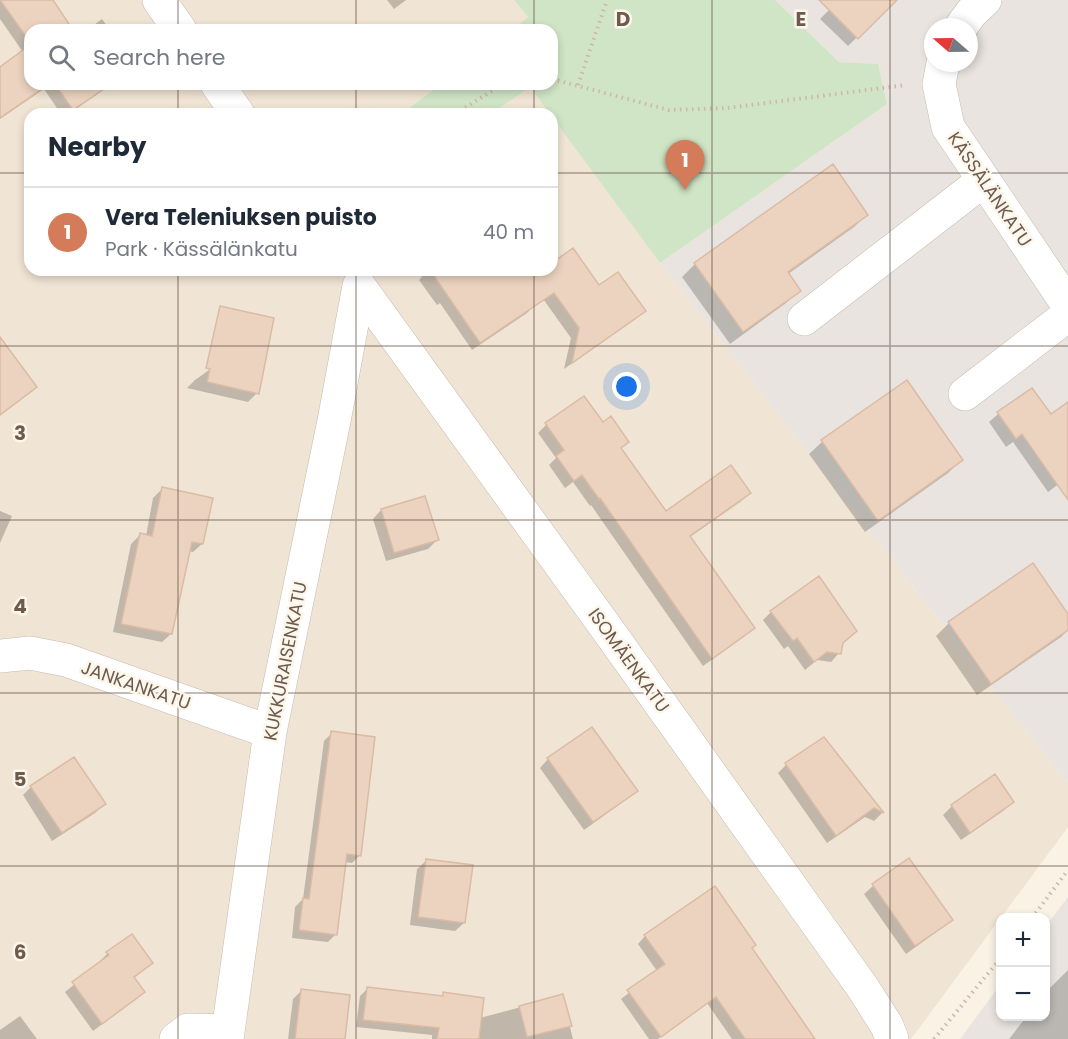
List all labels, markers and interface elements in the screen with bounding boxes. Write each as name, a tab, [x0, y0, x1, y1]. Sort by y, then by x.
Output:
text: D	[616, 5, 630, 33]
text: E	[796, 5, 806, 33]
north arrow	[924, 18, 978, 72]
search box	[24, 24, 558, 90]
icon: search	[45, 41, 78, 74]
text: Search here	[93, 42, 226, 73]
street label: KÄSSÄLÄNKATU	[942, 127, 1038, 251]
text: Nearby	[48, 129, 146, 165]
pin: 1	[666, 140, 704, 190]
text: Vera Teleniuksen puisto	[105, 202, 377, 233]
text: 1	[64, 218, 71, 246]
text: 40 m	[483, 218, 534, 246]
text: Park · Kässälänkatu	[105, 235, 298, 263]
your location	[612, 372, 641, 401]
text: 3	[14, 419, 26, 447]
street label: KUKKURAISENKATU	[257, 579, 313, 743]
text: 4	[13, 592, 27, 620]
street label: ISOMÄENKATU	[583, 603, 675, 717]
street label: JANKANKATU	[78, 655, 194, 715]
text: 5	[14, 765, 27, 793]
map controls	[996, 913, 1050, 1021]
button: +	[996, 913, 1050, 967]
text: 6	[14, 938, 26, 966]
button: −	[996, 967, 1050, 1021]

